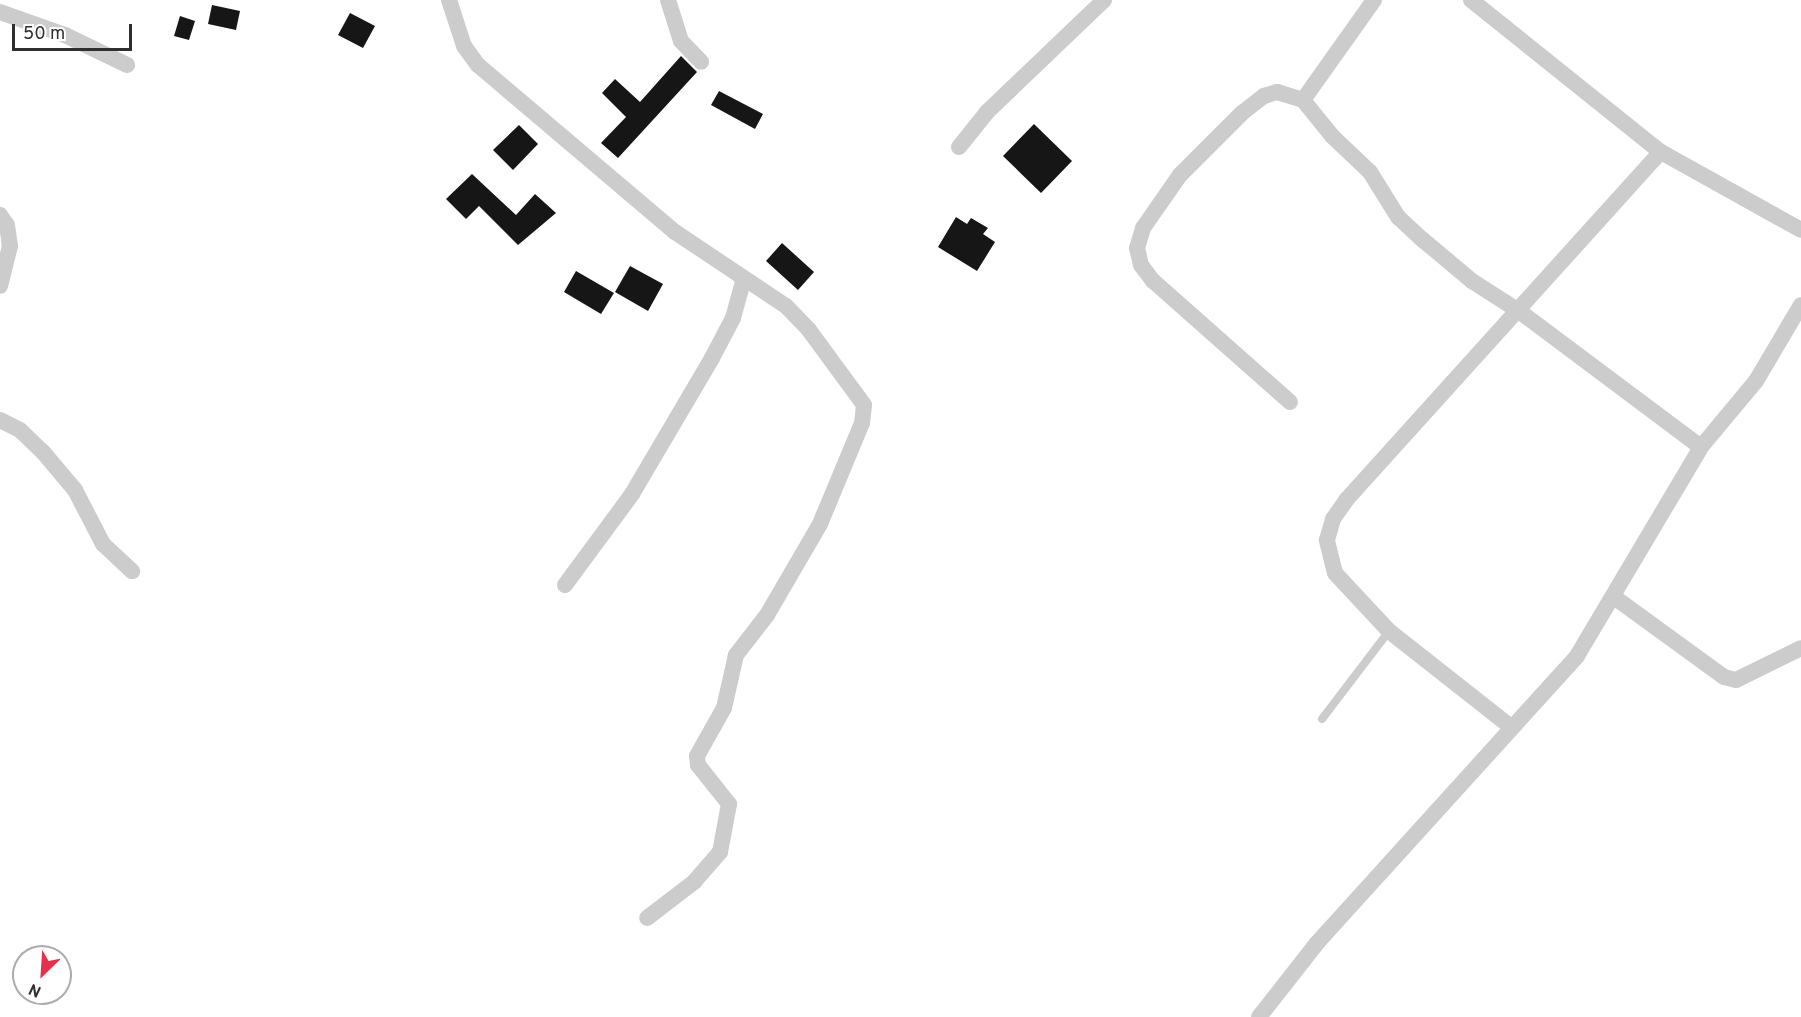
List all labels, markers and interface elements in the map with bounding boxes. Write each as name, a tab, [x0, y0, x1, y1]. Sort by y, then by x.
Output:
scale bar	[15, 12, 135, 50]
text: 50 m	[23, 23, 65, 46]
north arrow	[12, 945, 72, 1005]
text: N	[26, 978, 45, 1001]

